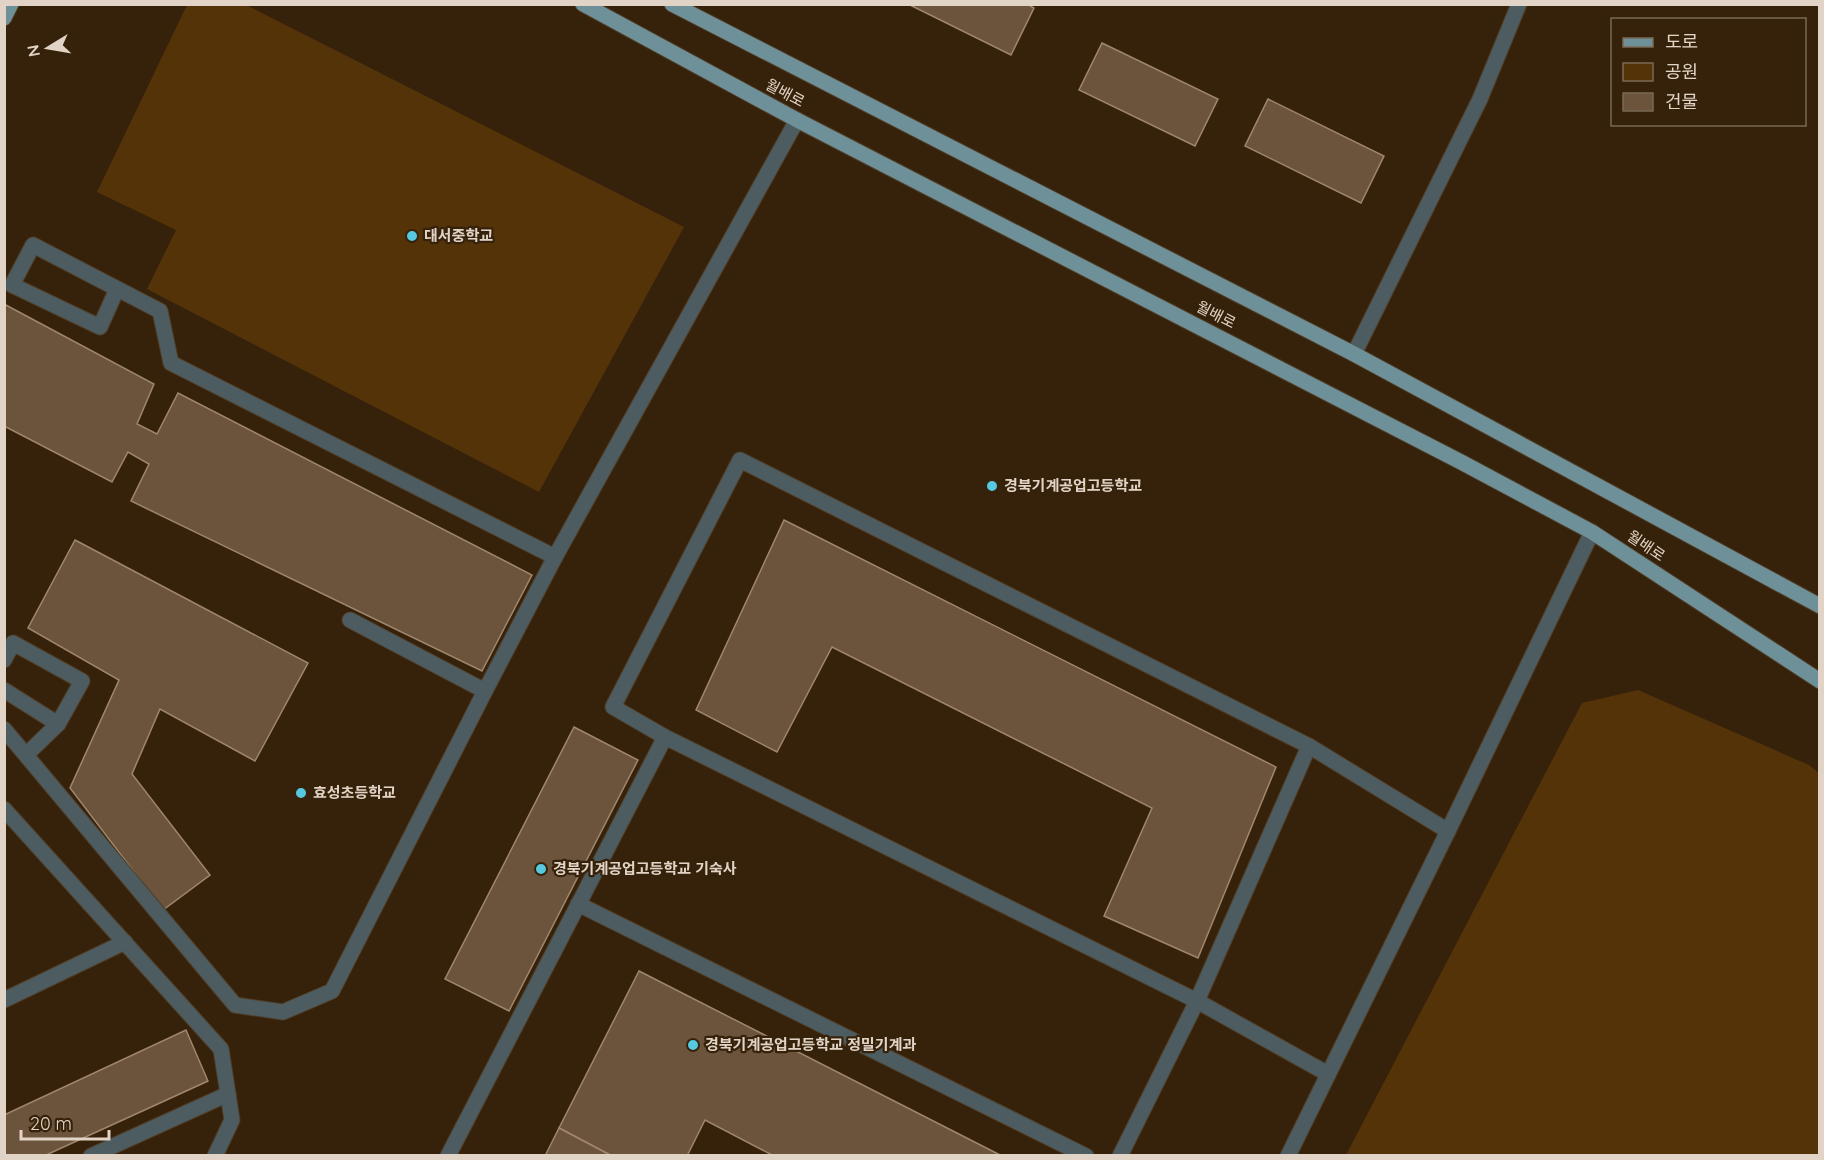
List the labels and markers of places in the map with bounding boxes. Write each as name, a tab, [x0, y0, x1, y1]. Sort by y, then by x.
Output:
place label: 대서중학교	[424, 226, 493, 245]
marker: 대서중학교	[405, 229, 419, 243]
place label: 경북기계공업고등학교	[1004, 476, 1142, 495]
marker: 경북기계공업고등학교	[985, 479, 999, 493]
place label: 효성초등학교	[313, 783, 396, 802]
marker: 효성초등학교	[294, 786, 308, 800]
place label: 경북기계공업고등학교 기숙사	[553, 859, 737, 878]
marker: 경북기계공업고등학교 기숙사	[534, 862, 548, 876]
place label: 경북기계공업고등학교 정밀기계과	[705, 1035, 916, 1054]
marker: 경북기계공업고등학교 정밀기계과	[686, 1038, 700, 1052]

